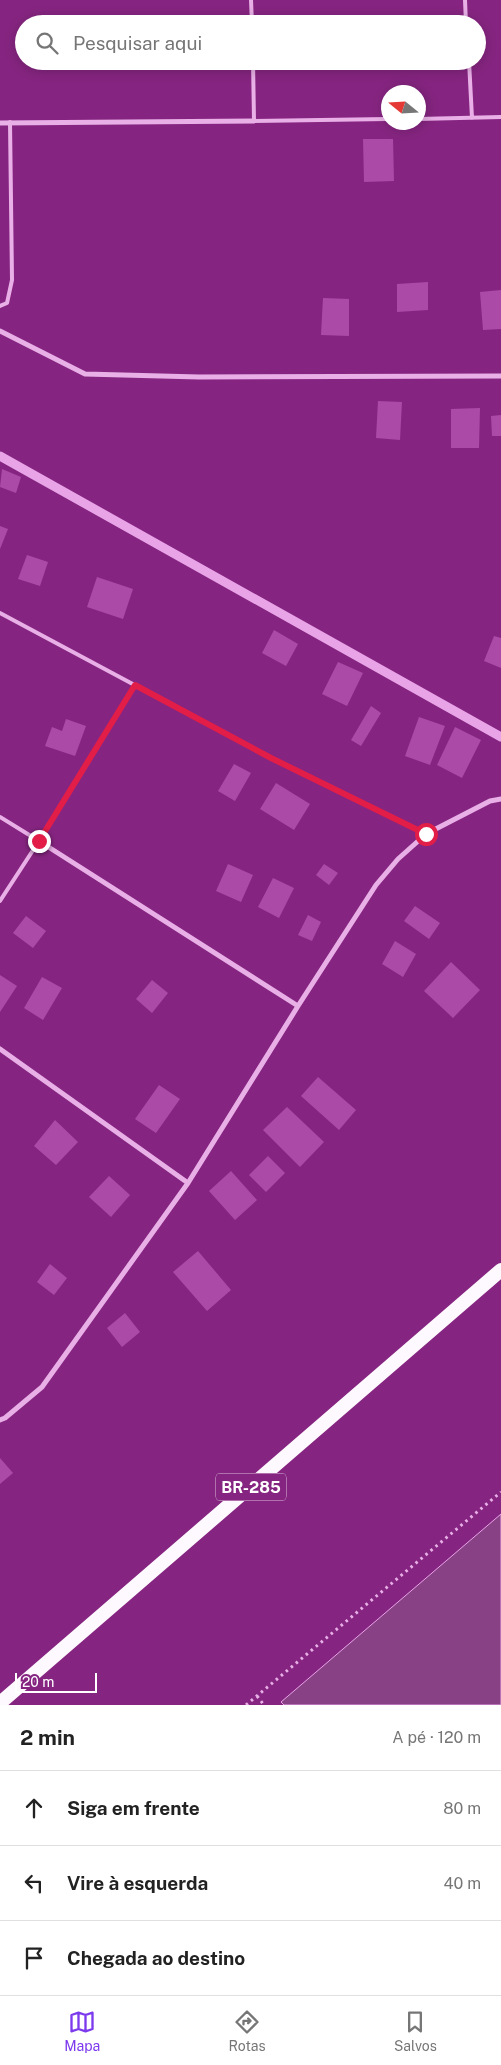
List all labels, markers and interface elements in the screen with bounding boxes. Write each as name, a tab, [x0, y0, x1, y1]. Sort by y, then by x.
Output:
search box	[15, 15, 486, 70]
icon: search	[33, 29, 61, 57]
text: Pesquisar aqui	[73, 32, 202, 54]
north arrow	[381, 85, 426, 130]
route start	[415, 823, 438, 846]
route end	[28, 830, 51, 853]
road number: BR-285	[216, 1474, 286, 1500]
scale bar	[15, 1670, 98, 1693]
text: 20 m	[22, 1674, 54, 1690]
text: 2 min	[20, 1725, 75, 1750]
text: A pé · 120 m	[392, 1728, 481, 1747]
icon: ahead	[20, 1794, 48, 1822]
text: Siga em frente	[67, 1797, 200, 1819]
text: 80 m	[443, 1799, 481, 1818]
icon: left	[20, 1869, 48, 1897]
text: Vire à esquerda	[67, 1872, 208, 1894]
text: 40 m	[443, 1874, 481, 1893]
icon: arrive	[20, 1944, 48, 1972]
text: Chegada ao destino	[67, 1947, 245, 1969]
tab: Mapa	[64, 2008, 100, 2054]
tab: Rotas	[229, 2008, 266, 2054]
tab: Salvos	[394, 2008, 437, 2054]

